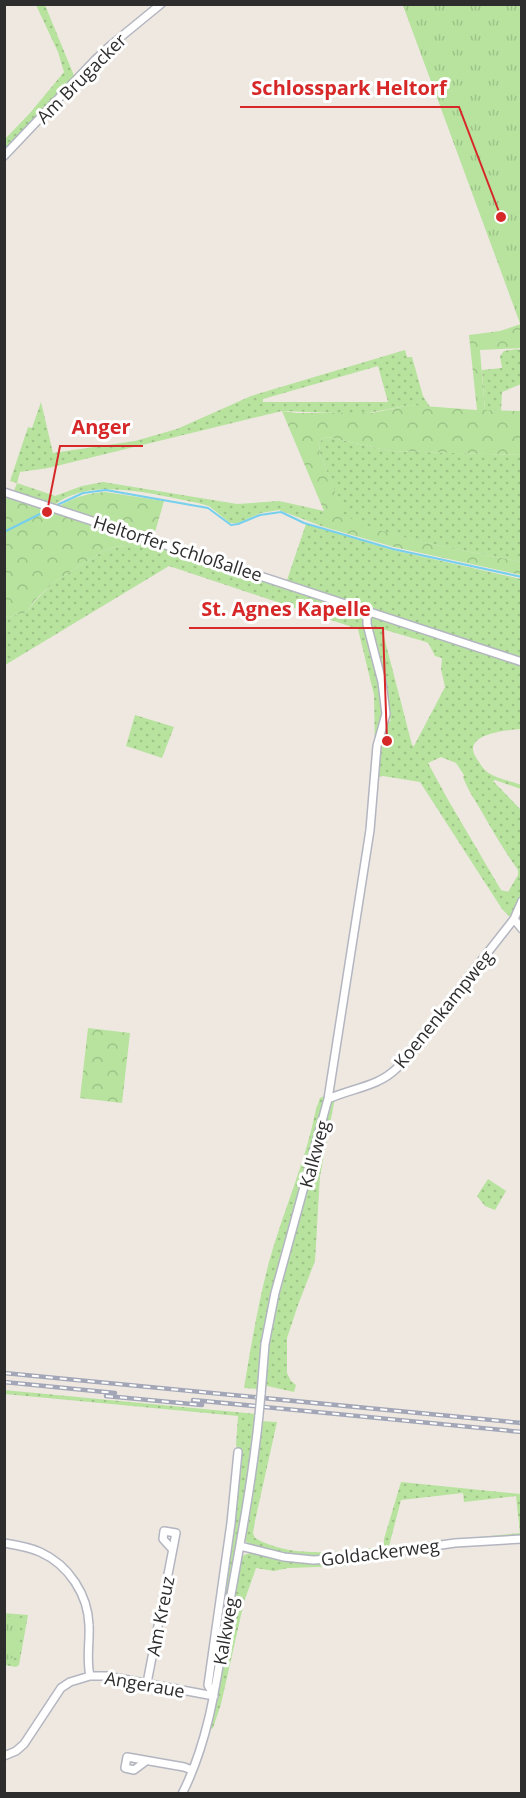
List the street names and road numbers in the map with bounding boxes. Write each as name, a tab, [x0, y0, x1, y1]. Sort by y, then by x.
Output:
street label: Am Brugacker	[31, 27, 132, 128]
street label: Heltorfer Schloßallee	[91, 509, 265, 587]
street label: Koenenkampweg	[388, 945, 498, 1073]
street label: Kalkweg	[293, 1117, 335, 1190]
street label: Goldackerweg	[320, 1533, 441, 1571]
street label: Am Kreuz	[141, 1574, 179, 1658]
street label: Kalkweg	[207, 1595, 243, 1667]
street label: Angeraue	[103, 1665, 187, 1703]

